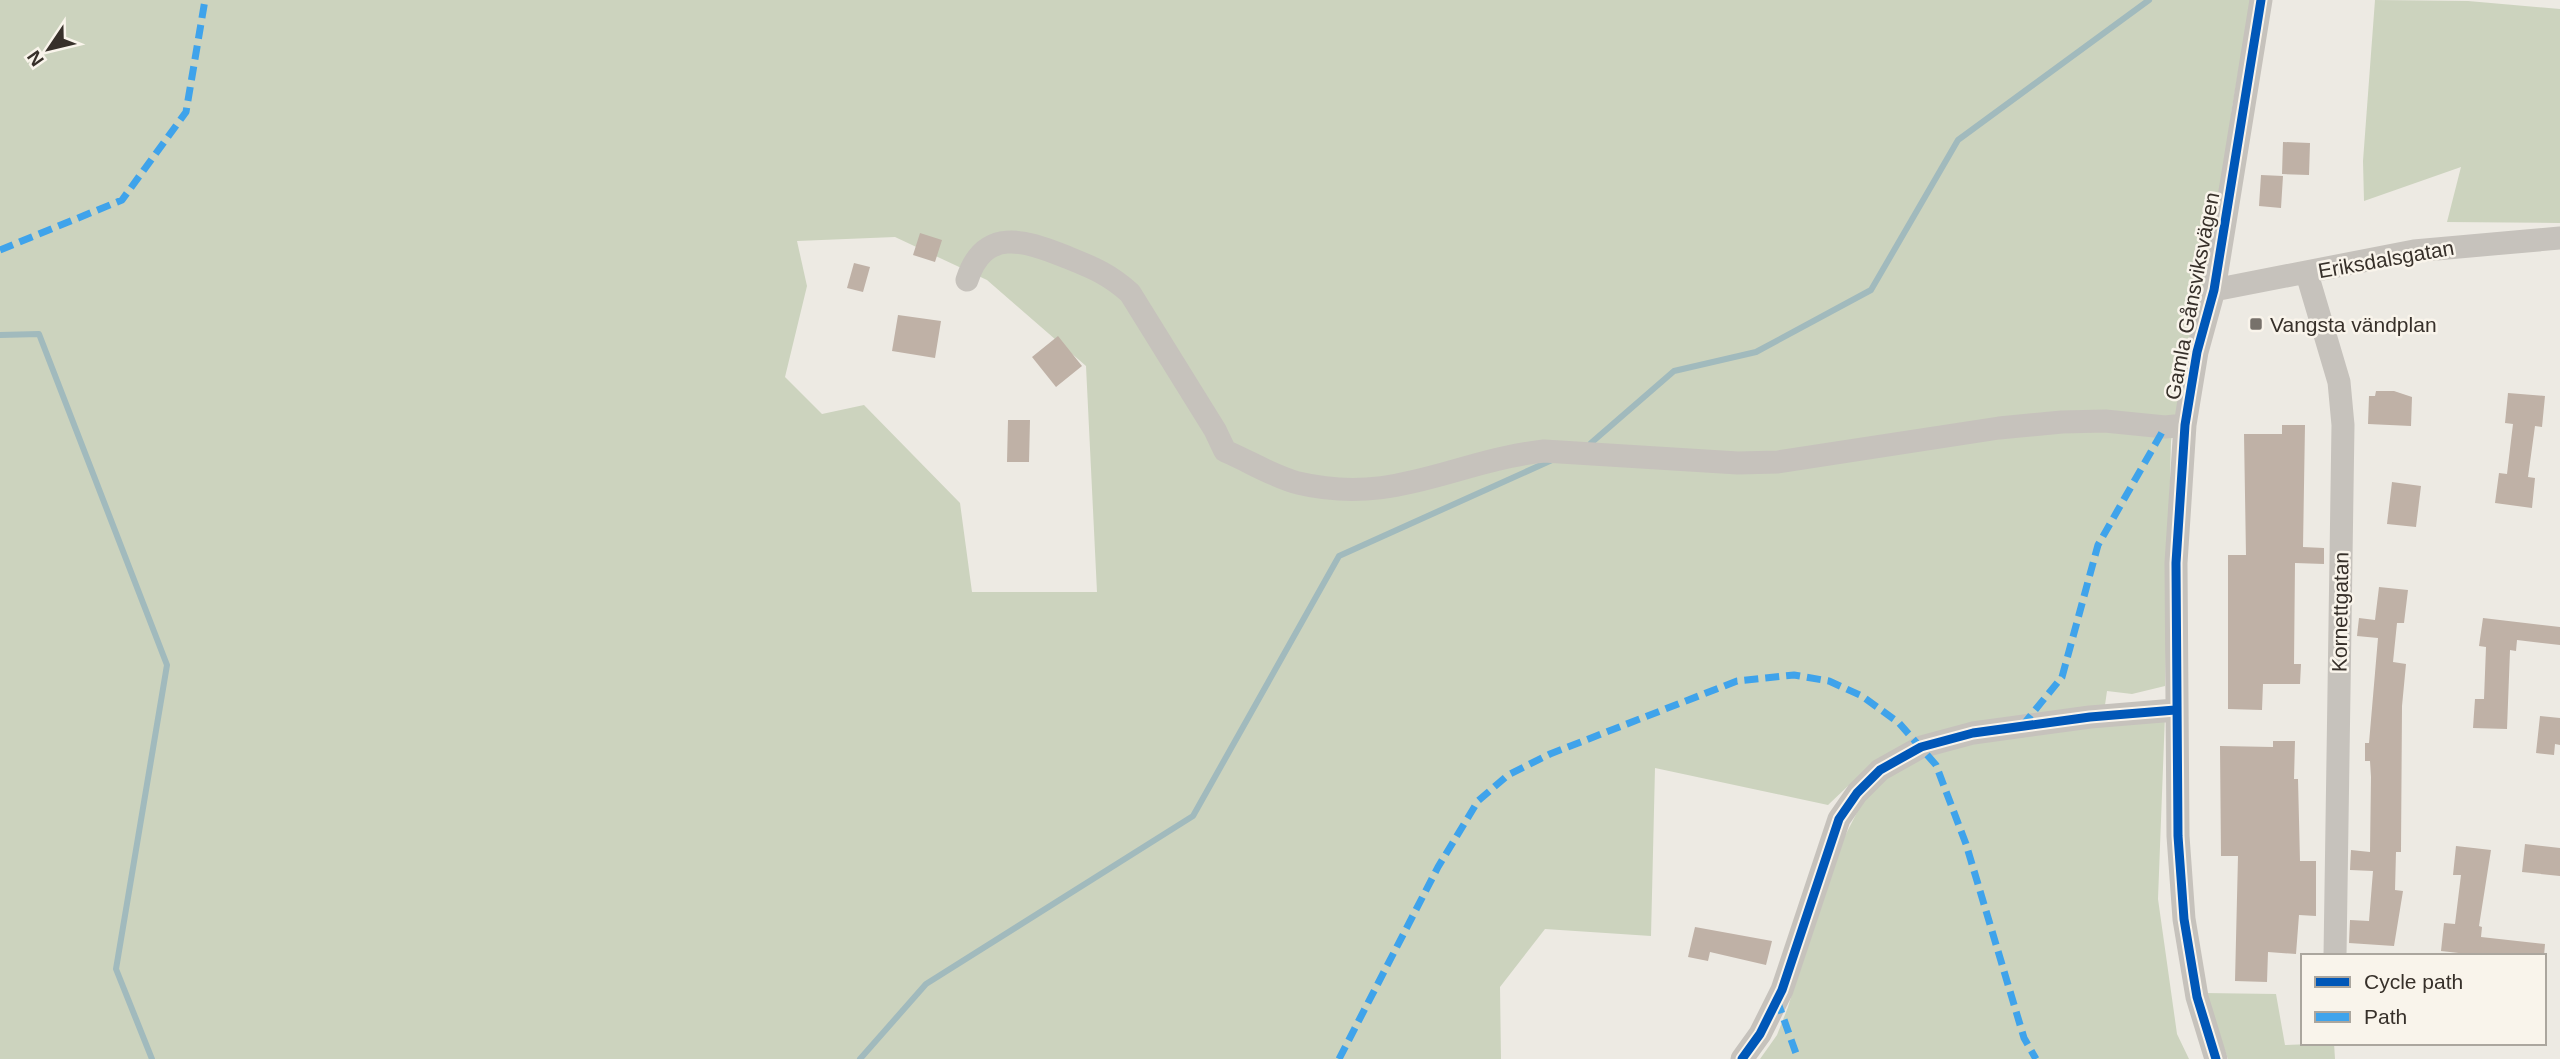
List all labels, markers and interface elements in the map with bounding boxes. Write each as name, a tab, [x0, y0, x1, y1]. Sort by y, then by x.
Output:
north arrow	[14, 14, 84, 84]
text: N	[23, 47, 48, 70]
street label: Gamla Gånsviksvägen	[2161, 190, 2223, 402]
street label: Eriksdalsgatan	[2316, 236, 2456, 282]
place label: Vangsta vändplan	[2270, 313, 2437, 336]
marker: Vangsta vändplan	[2248, 316, 2264, 332]
street label: Kornettgatan	[2327, 552, 2353, 672]
legend	[2301, 954, 2546, 1045]
text: Cycle path	[2364, 970, 2463, 993]
text: Path	[2364, 1005, 2407, 1028]

